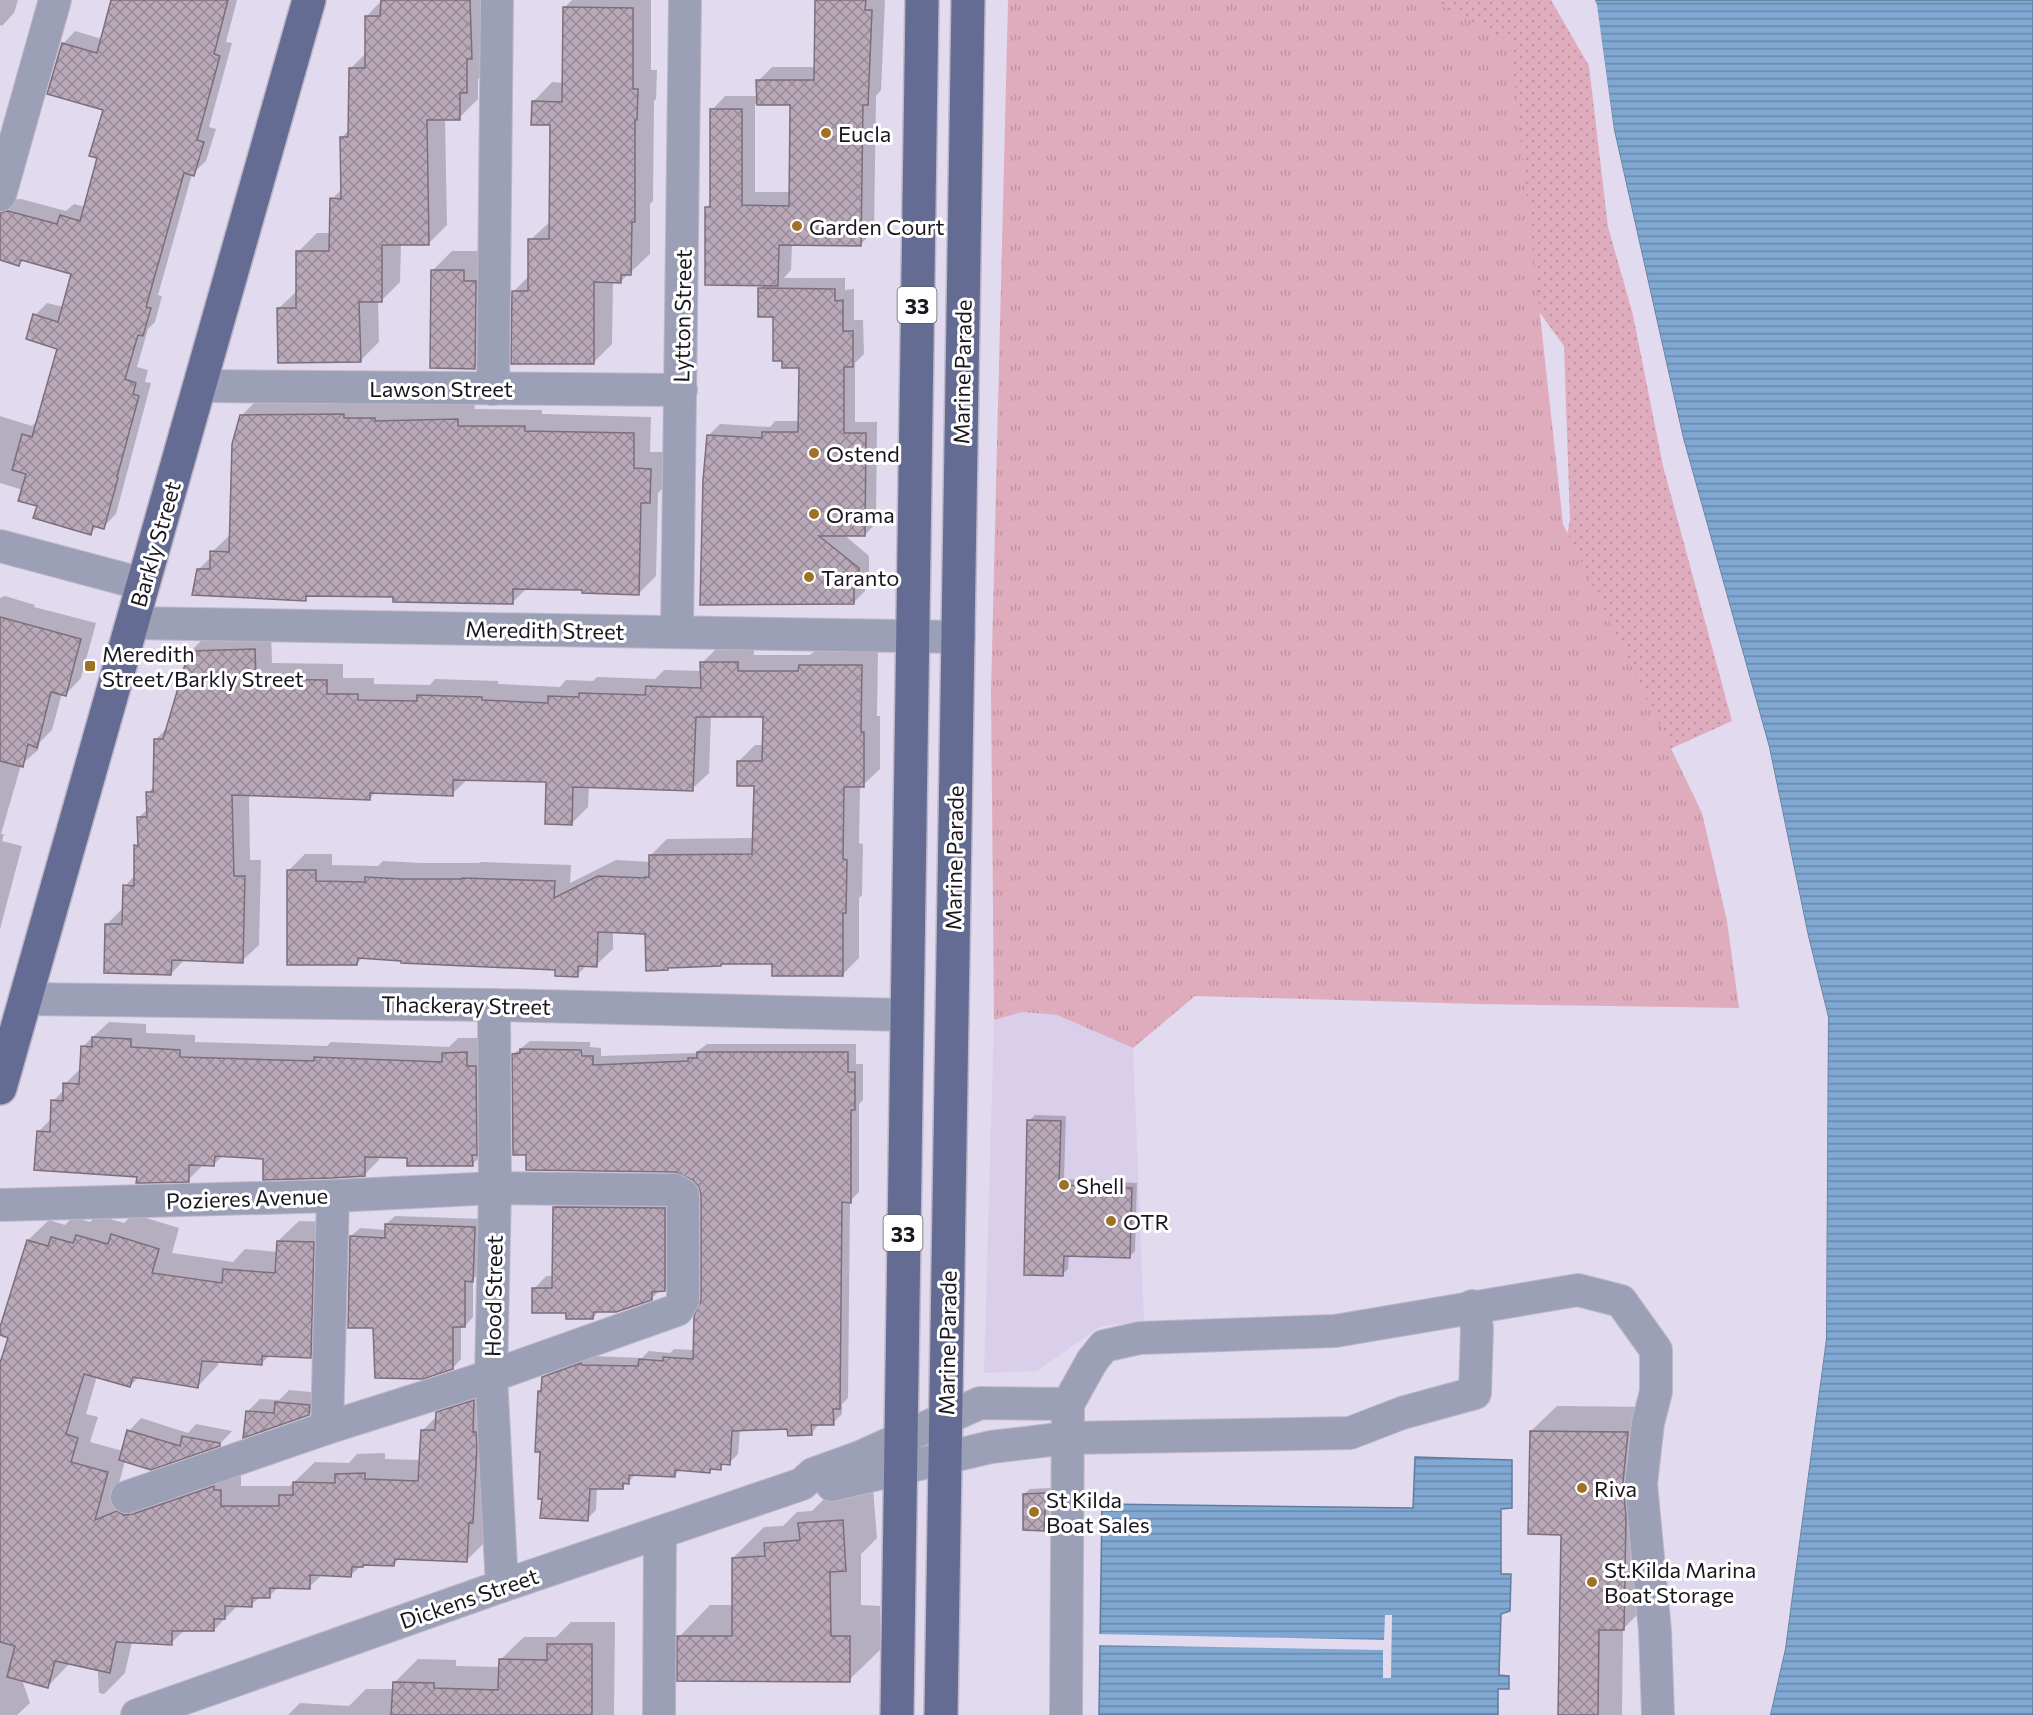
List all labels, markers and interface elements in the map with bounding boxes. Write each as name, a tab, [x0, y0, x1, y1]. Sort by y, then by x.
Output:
place label: Eucla	[838, 120, 891, 147]
marker: Eucla	[819, 126, 833, 140]
place label: Garden Court	[809, 213, 944, 240]
marker: Garden Court	[790, 219, 804, 233]
street label: Lytton Street	[667, 249, 697, 383]
road number: 33	[898, 287, 936, 323]
street label: Marine Parade	[947, 299, 977, 445]
street label: Lawson Street	[369, 375, 513, 402]
place label: Ostend	[826, 440, 900, 467]
marker: Ostend	[807, 446, 821, 460]
street label: Barkly Street	[124, 478, 186, 610]
place label: Orama	[826, 501, 895, 528]
marker: Orama	[807, 507, 821, 521]
place label: Taranto	[821, 564, 899, 591]
marker: Taranto	[802, 570, 816, 584]
street label: Meredith Street	[465, 615, 625, 645]
place label: Meredith Street/Barkly Street	[102, 640, 304, 692]
marker: Meredith Street/Barkly Street	[83, 659, 97, 673]
street label: Marine Parade	[939, 785, 969, 931]
street label: Thackeray Street	[381, 990, 551, 1020]
place label: Shell	[1076, 1172, 1124, 1199]
marker: Shell	[1057, 1178, 1071, 1192]
street label: Pozieres Avenue	[165, 1182, 329, 1214]
place label: OTR	[1123, 1208, 1169, 1235]
marker: OTR	[1104, 1214, 1118, 1228]
road number: 33	[884, 1215, 922, 1251]
street label: Hood Street	[478, 1235, 508, 1357]
street label: Marine Parade	[932, 1270, 962, 1416]
place label: Riva	[1594, 1475, 1637, 1502]
marker: Riva	[1575, 1481, 1589, 1495]
place label: St Kilda Boat Sales	[1046, 1486, 1150, 1538]
marker: St Kilda Boat Sales	[1027, 1505, 1041, 1519]
place label: St.Kilda Marina Boat Storage	[1604, 1556, 1756, 1608]
street label: Dickens Street	[396, 1562, 542, 1634]
marker: St.Kilda Marina Boat Storage	[1585, 1575, 1599, 1589]

